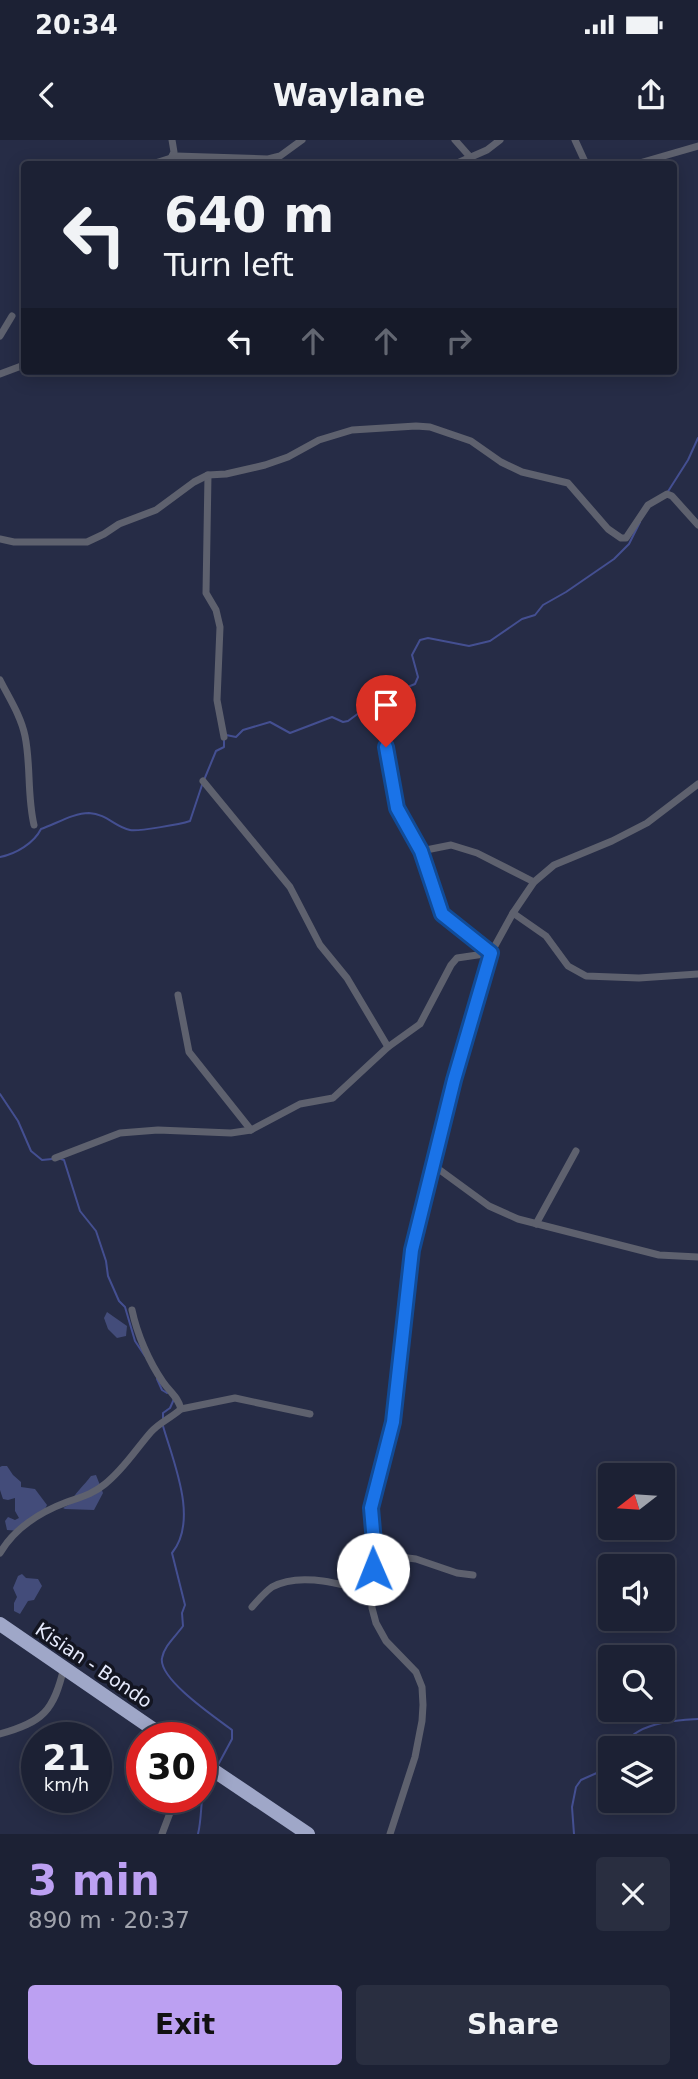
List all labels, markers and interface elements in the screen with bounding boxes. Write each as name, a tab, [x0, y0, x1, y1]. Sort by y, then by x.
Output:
text: 20:34	[35, 10, 118, 40]
icon: back	[28, 76, 66, 114]
text: Waylane	[273, 76, 425, 114]
icon: share	[632, 76, 670, 114]
text: 640 m	[164, 187, 334, 244]
icon: left	[49, 189, 140, 280]
text: Turn left	[164, 246, 294, 284]
icon: left	[221, 322, 259, 360]
icon: ahead	[294, 322, 332, 360]
icon: ahead	[367, 322, 405, 360]
icon: right	[440, 322, 478, 360]
pin	[356, 675, 416, 747]
icon: arrive	[367, 686, 405, 724]
north arrow	[598, 1463, 676, 1540]
map controls	[598, 1463, 675, 1813]
position arrow	[336, 1532, 410, 1606]
button: sound	[598, 1554, 675, 1631]
street label: Kisian - Bondo	[32, 1618, 156, 1712]
button: search	[598, 1645, 675, 1722]
speed limit sign: 30	[126, 1722, 217, 1813]
button: layers	[598, 1736, 675, 1813]
text: 21	[42, 1738, 91, 1778]
text: km/h	[44, 1774, 89, 1795]
text: 3 min	[28, 1856, 160, 1905]
button: close	[596, 1857, 670, 1931]
text: 890 m · 20:37	[28, 1907, 190, 1933]
button: Exit	[28, 1985, 342, 2065]
button: Share	[356, 1985, 670, 2065]

